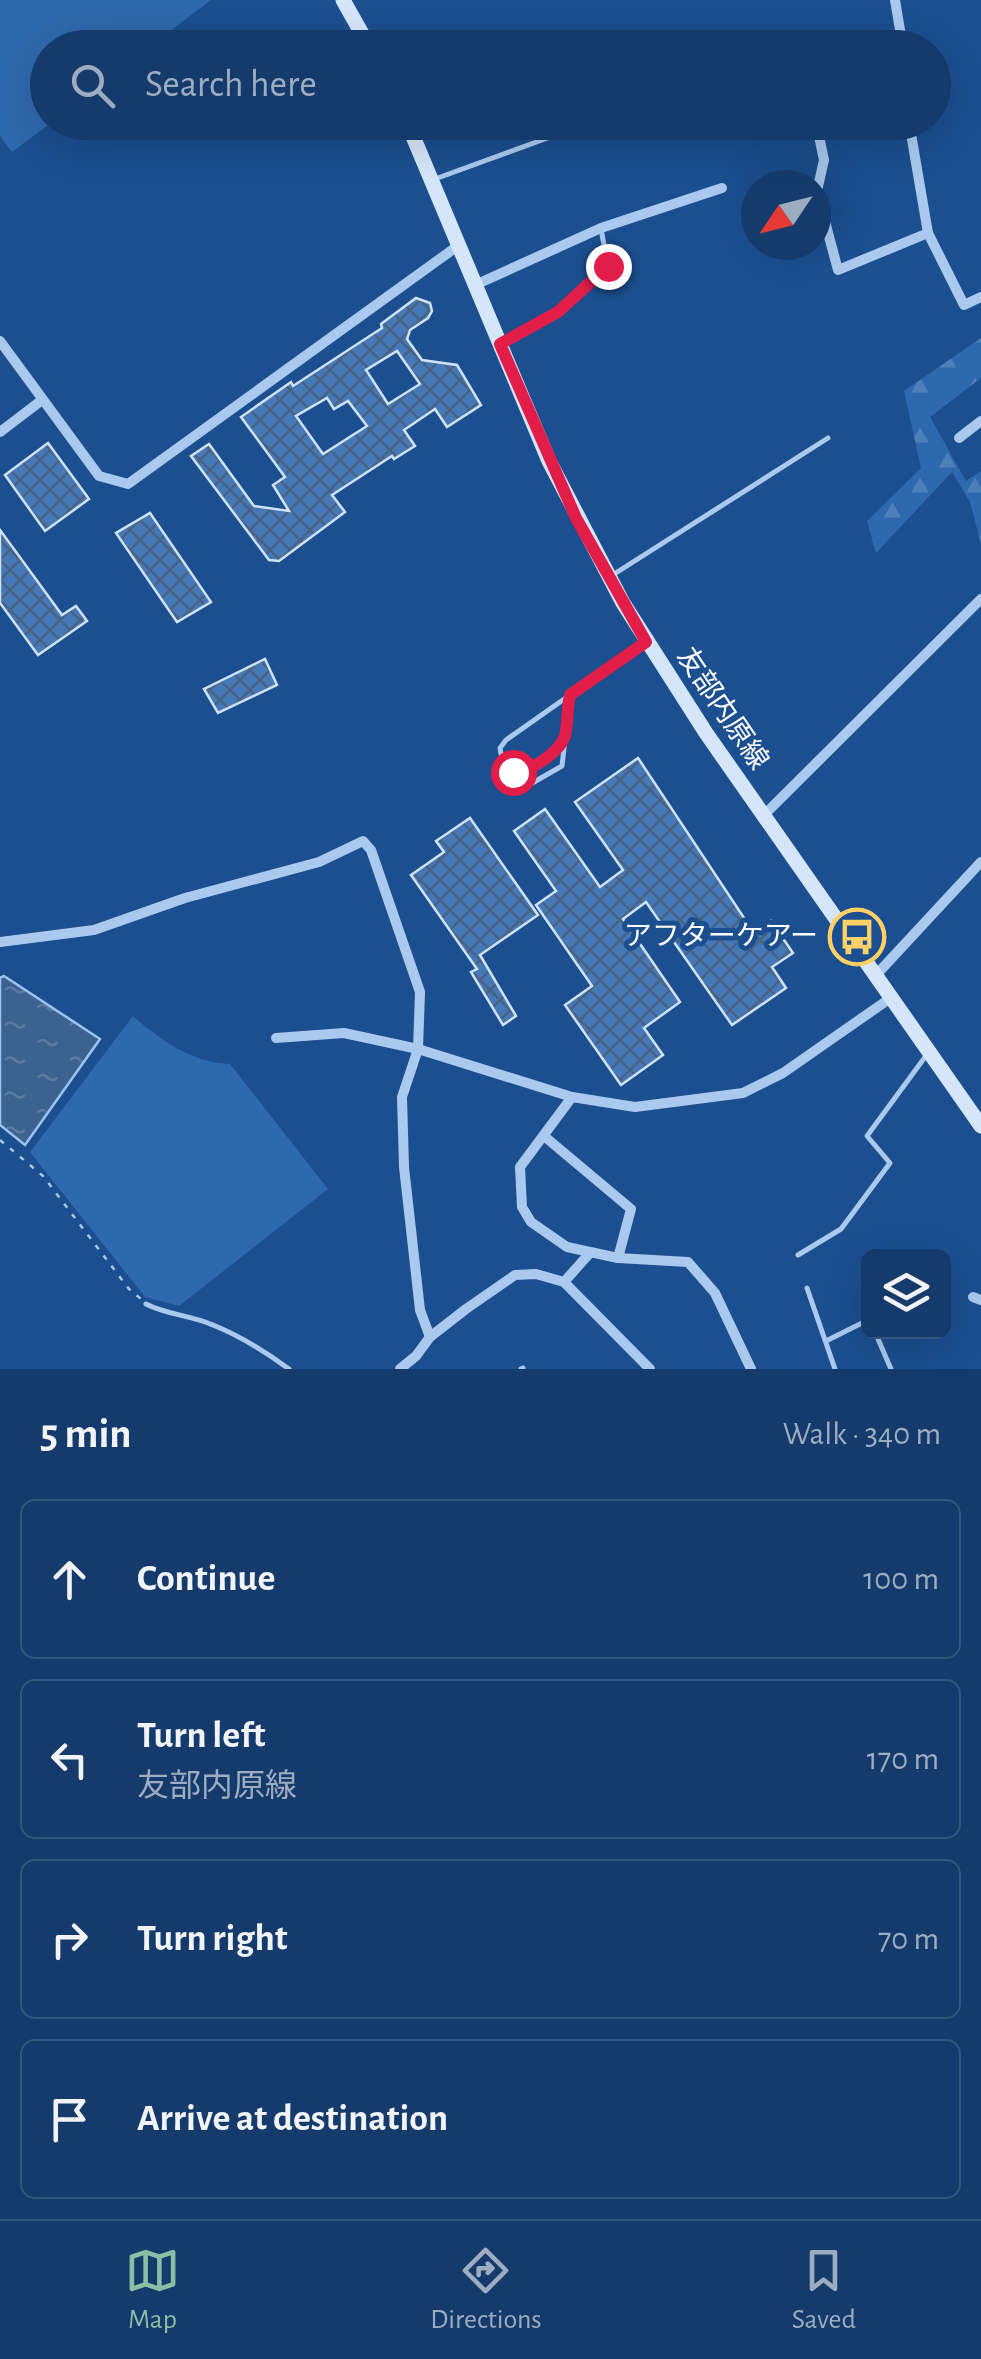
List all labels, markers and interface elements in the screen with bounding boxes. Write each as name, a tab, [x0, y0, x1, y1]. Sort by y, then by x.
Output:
search box	[30, 30, 951, 140]
icon: search	[65, 58, 120, 113]
text: Search here	[145, 66, 317, 104]
north arrow	[741, 170, 831, 260]
route end	[586, 244, 632, 290]
street label: 友部内原線	[671, 642, 774, 775]
route start	[491, 750, 537, 796]
bus stop icon: アフターケアー	[827, 907, 887, 967]
place label: アフターケアー	[624, 922, 818, 951]
map controls	[861, 1249, 951, 1339]
button: layers	[861, 1249, 951, 1339]
text: 5 min	[40, 1413, 132, 1455]
text: Walk · 340 m	[783, 1418, 941, 1450]
icon: ahead	[42, 1552, 97, 1607]
text: Continue	[137, 1560, 275, 1598]
text: 100 m	[863, 1563, 939, 1595]
text: Turn left	[137, 1717, 265, 1755]
icon: left	[42, 1732, 97, 1787]
text: 170 m	[867, 1743, 939, 1775]
text: 友部内原線	[137, 1770, 297, 1802]
icon: right	[42, 1912, 97, 1967]
text: Turn right	[137, 1920, 287, 1958]
text: 70 m	[878, 1923, 939, 1955]
icon: arrive	[42, 2092, 97, 2147]
text: Arrive at destination	[137, 2100, 448, 2138]
tab: Map	[125, 2243, 180, 2337]
tab: Directions	[430, 2243, 542, 2337]
tab: Saved	[792, 2243, 856, 2337]

